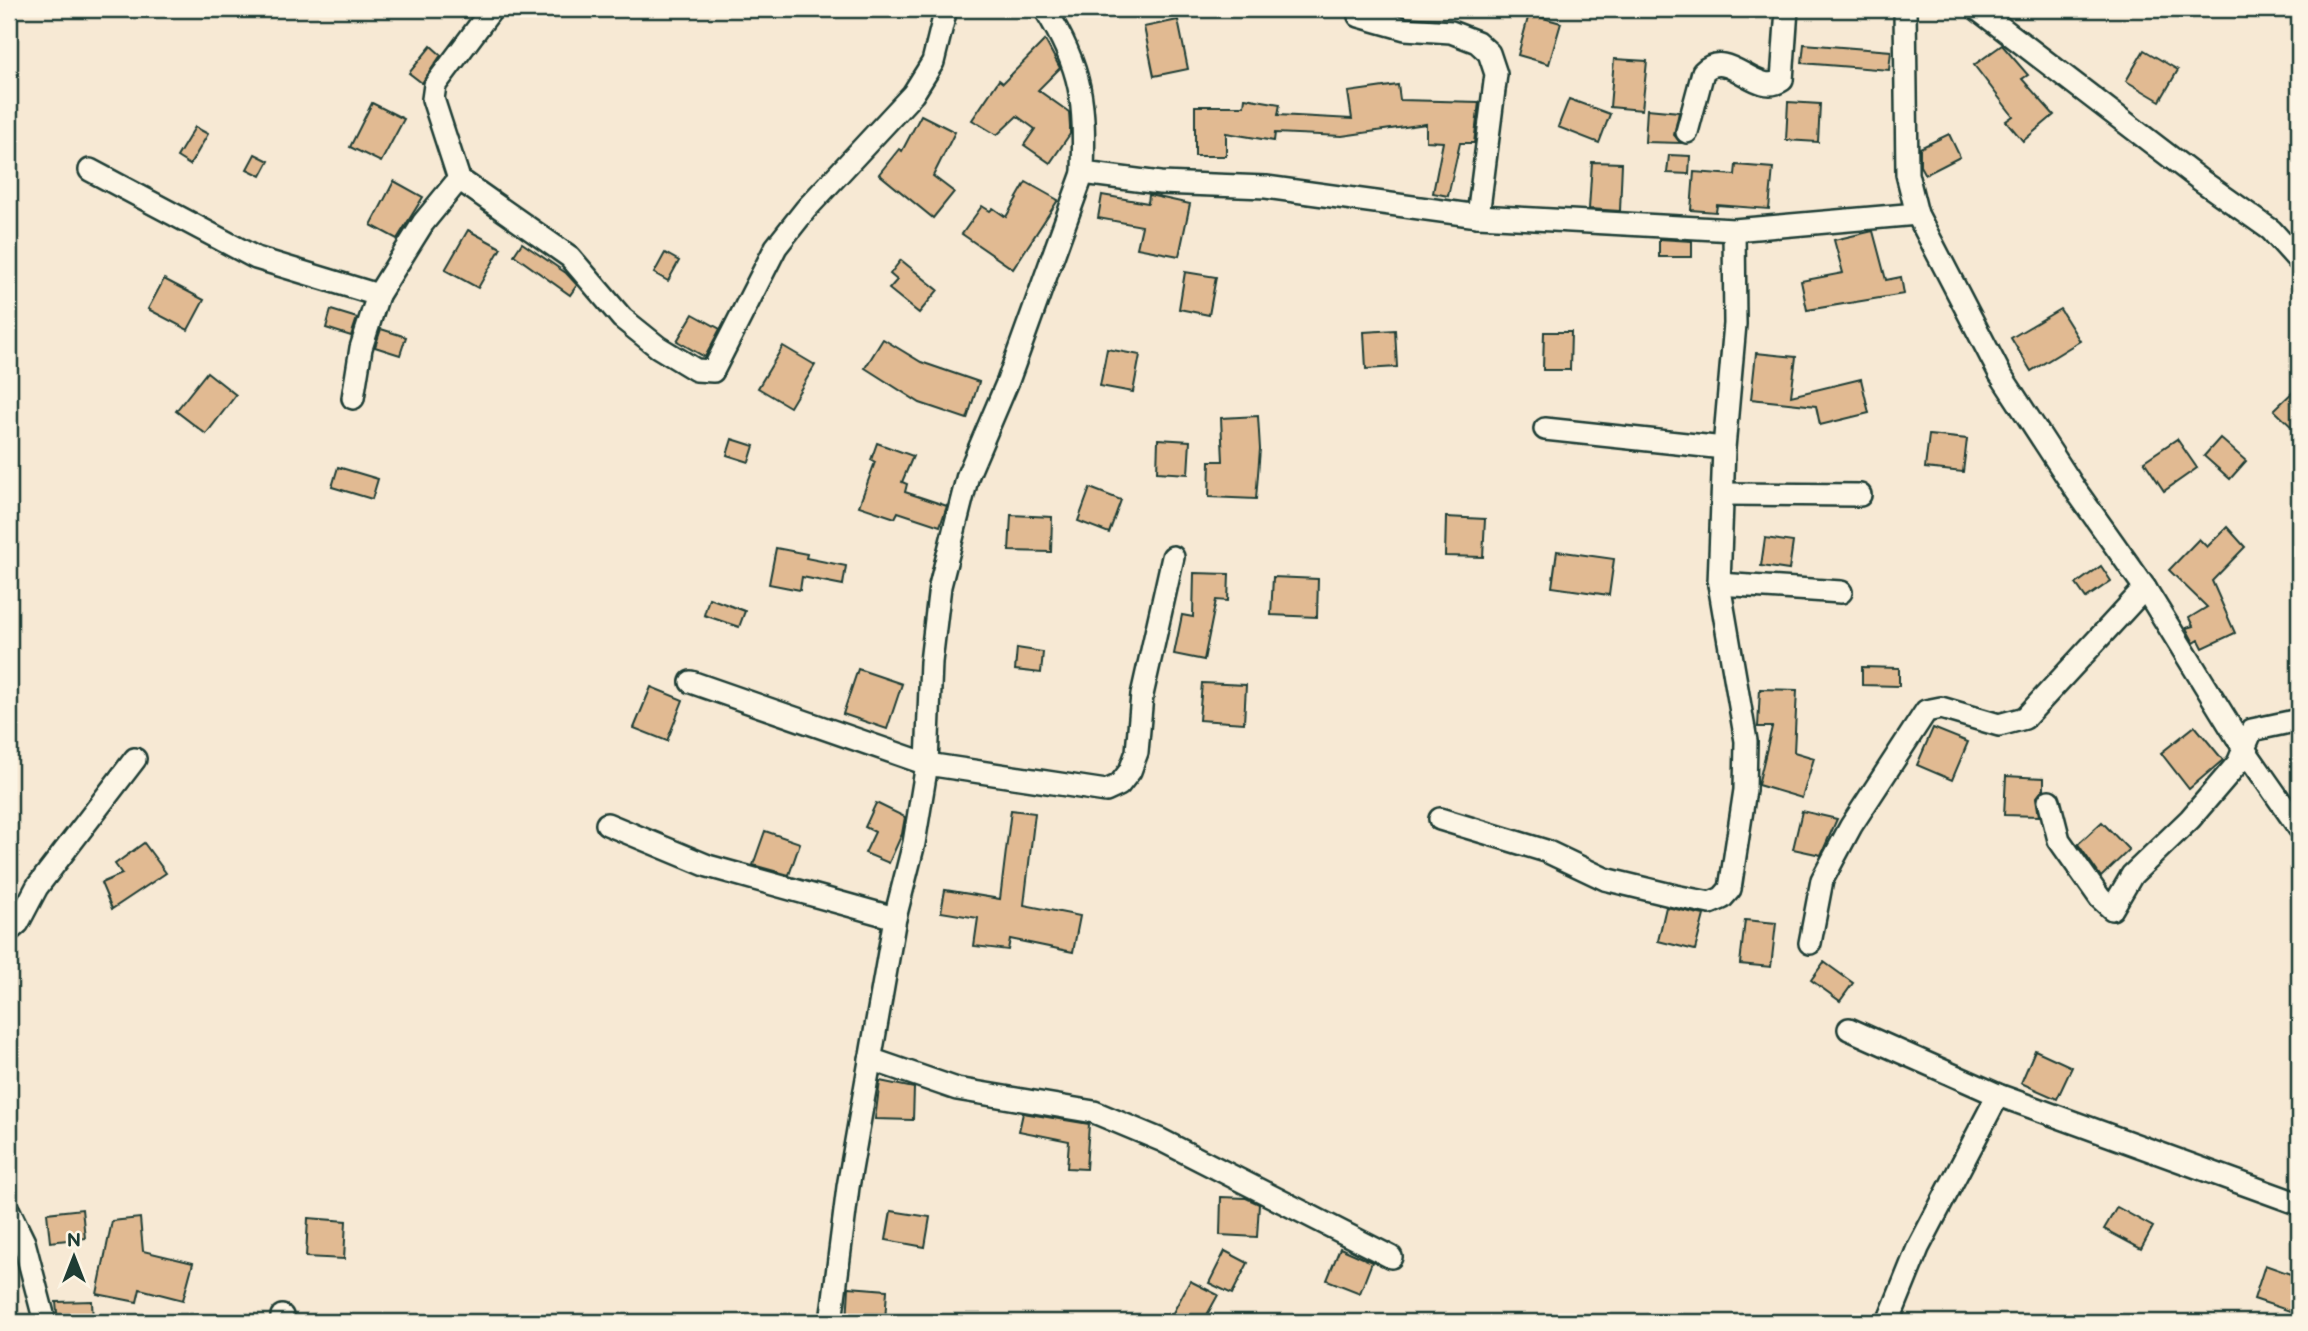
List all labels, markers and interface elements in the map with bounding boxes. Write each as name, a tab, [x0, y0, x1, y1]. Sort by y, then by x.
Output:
north arrow	[38, 1222, 108, 1292]
text: N	[67, 1230, 81, 1253]

